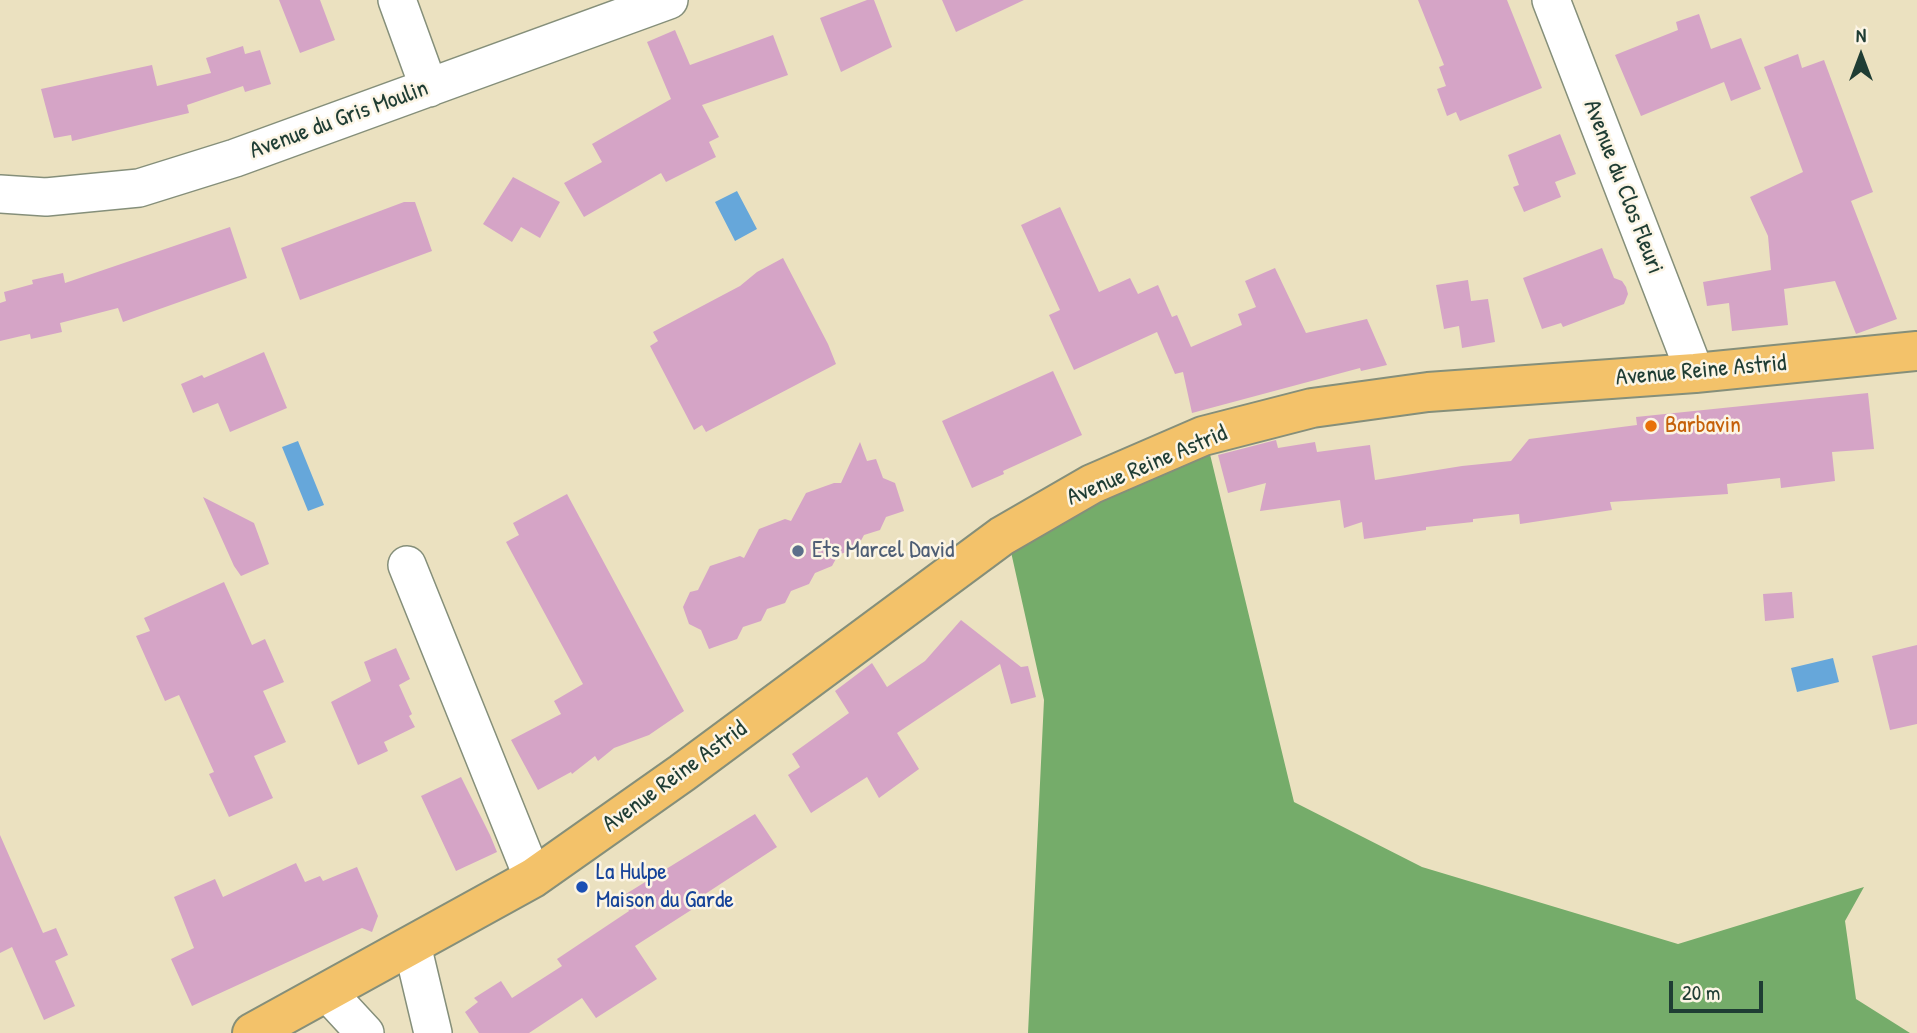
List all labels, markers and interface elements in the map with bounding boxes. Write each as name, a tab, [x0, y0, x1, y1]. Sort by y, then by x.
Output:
north arrow	[1826, 21, 1896, 91]
text: N	[1856, 22, 1866, 48]
street label: Avenue du Gris Moulin	[246, 74, 432, 166]
street label: Avenue du Clos Fleuri	[1577, 96, 1669, 278]
street label: Avenue Reine Astrid	[1614, 349, 1788, 393]
place label: Barbavin	[1665, 412, 1741, 440]
marker: Barbavin	[1643, 418, 1659, 434]
street label: Avenue Reine Astrid	[1063, 419, 1231, 513]
place label: Ets Marcel David	[812, 537, 954, 565]
marker: Ets Marcel David	[790, 543, 806, 559]
street label: Avenue Reine Astrid	[597, 715, 753, 839]
place label: La Hulpe Maison du Garde	[596, 859, 734, 915]
marker: La Hulpe Maison du Garde	[574, 879, 590, 895]
scale bar	[1672, 967, 1766, 1011]
text: 20 m	[1682, 978, 1720, 1007]

